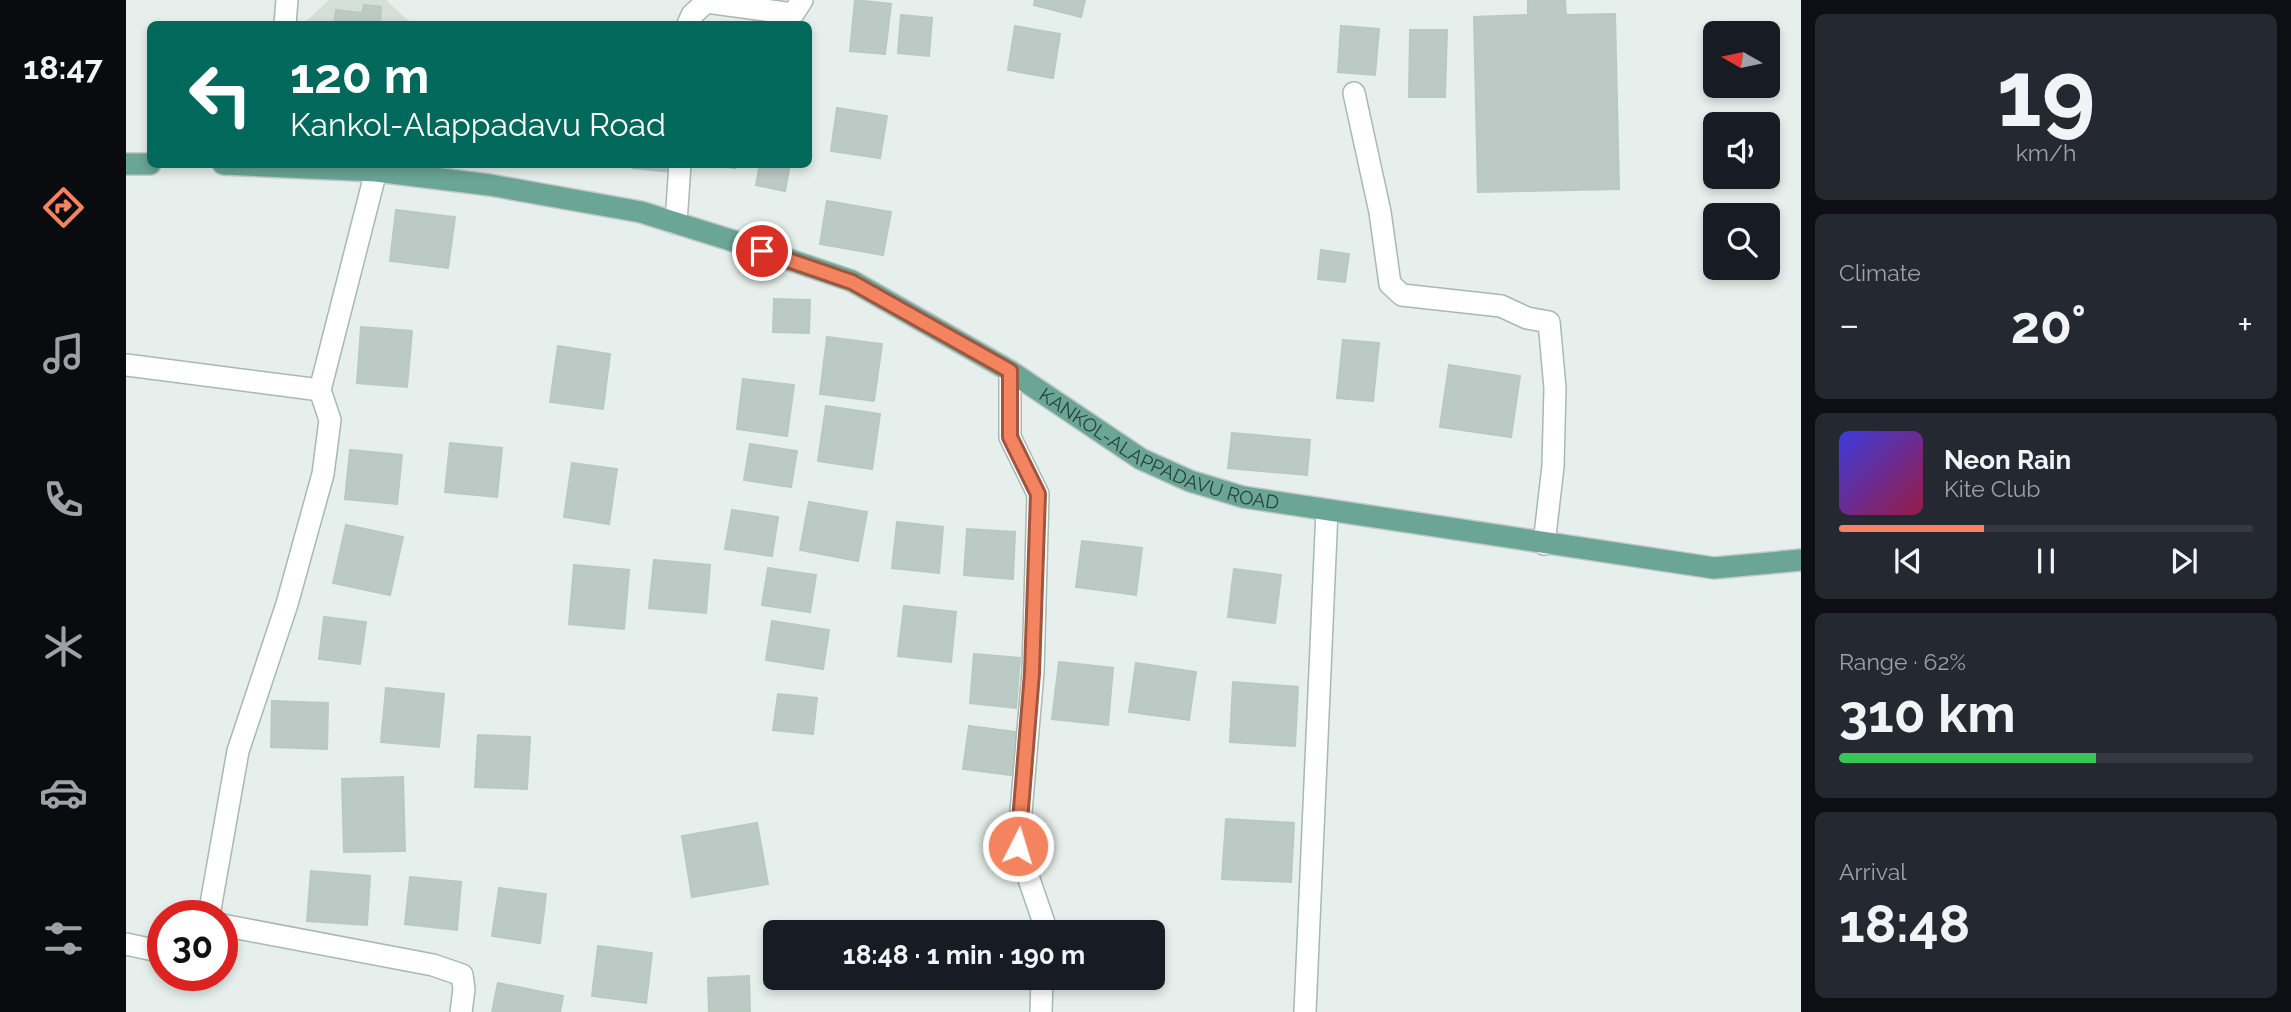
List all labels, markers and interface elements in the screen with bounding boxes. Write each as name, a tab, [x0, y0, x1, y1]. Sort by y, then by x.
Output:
north arrow	[1703, 21, 1780, 98]
map controls	[1703, 21, 1780, 280]
text: 19	[1997, 40, 2095, 147]
text: 120 m	[290, 47, 429, 104]
text: 18:47	[23, 49, 103, 86]
icon: left	[175, 49, 266, 140]
text: Kankol-Alappadavu Road	[290, 106, 666, 143]
button: sound	[1703, 112, 1780, 189]
text: km/h	[2016, 139, 2076, 166]
icon: directions	[39, 183, 88, 232]
button: search	[1703, 203, 1780, 280]
pin	[732, 221, 792, 281]
icon: arrive	[743, 232, 781, 270]
text: Climate	[1839, 259, 1921, 286]
text: 20°	[2011, 294, 2086, 355]
text: −	[1839, 302, 1859, 347]
text: +	[2237, 302, 2253, 347]
icon: music	[39, 329, 88, 378]
street label: KANKOL-ALAPPADAVU ROAD	[1036, 383, 1281, 513]
text: Neon Rain	[1944, 445, 2071, 475]
icon: phone	[39, 475, 88, 524]
text: Kite Club	[1944, 475, 2041, 502]
icon: previous	[1889, 542, 1927, 580]
icon: pause	[2027, 542, 2065, 580]
icon: next	[2165, 542, 2203, 580]
icon: climate	[39, 622, 88, 671]
text: Range · 62%	[1839, 648, 1966, 675]
text: 310 km	[1839, 683, 2016, 744]
icon: car	[39, 768, 88, 817]
position arrow	[981, 809, 1055, 883]
text: Arrival	[1839, 858, 1906, 885]
text: 18:48	[1839, 893, 1970, 954]
speed limit sign: 30	[147, 900, 238, 991]
icon: filters	[39, 914, 88, 963]
text: 18:48 · 1 min · 190 m	[843, 940, 1085, 970]

